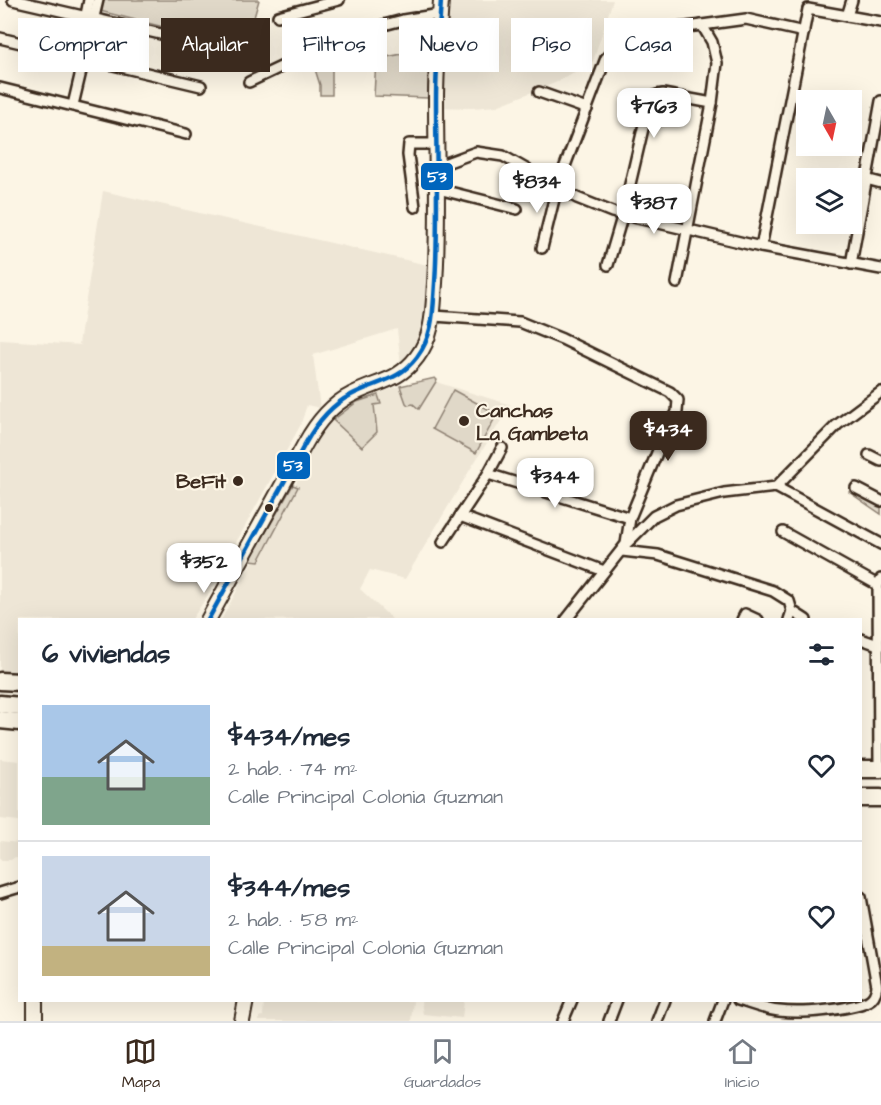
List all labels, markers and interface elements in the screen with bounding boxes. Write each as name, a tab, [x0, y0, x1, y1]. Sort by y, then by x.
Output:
chip: Comprar	[18, 18, 149, 72]
chip: Alquilar	[161, 18, 270, 72]
chip: Filtros	[282, 18, 387, 72]
chip: Nuevo	[399, 18, 499, 72]
chip: Piso	[511, 18, 592, 72]
chip: Casa	[604, 18, 693, 72]
pin: $763	[618, 88, 690, 139]
north arrow	[796, 90, 862, 156]
map controls	[796, 90, 862, 234]
text: $763	[631, 93, 677, 121]
line badge: 53	[420, 162, 454, 191]
pin: $834	[501, 163, 573, 214]
text: 53	[427, 166, 448, 188]
text: $834	[513, 168, 561, 196]
button: layers	[796, 168, 862, 234]
pin: $387	[618, 184, 690, 235]
text: $387	[631, 189, 677, 217]
place label: Canchas La Gambeta	[476, 397, 589, 448]
pin: $434	[632, 411, 704, 462]
marker: Canchas La Gambeta	[457, 414, 471, 428]
text: $434	[644, 416, 692, 444]
line badge: 53	[276, 451, 311, 480]
text: 53	[283, 455, 304, 477]
pin: $344	[519, 458, 591, 509]
text: $344	[531, 463, 579, 491]
place label: BeFit	[176, 468, 227, 496]
marker: BeFit	[231, 474, 245, 488]
unlabelled marker	[263, 502, 275, 514]
pin: $352	[168, 543, 240, 594]
text: $352	[181, 548, 227, 576]
text: 6 viviendas	[42, 636, 170, 672]
icon: filters	[805, 638, 838, 671]
text: $434/mes	[228, 719, 350, 755]
icon: home	[90, 729, 162, 801]
icon: heart	[805, 749, 838, 782]
text: 2 hab. · 74 m²	[228, 755, 357, 783]
text: Calle Principal Colonia Guzman	[228, 783, 503, 811]
text: $344/mes	[228, 870, 350, 906]
icon: home	[90, 880, 162, 952]
icon: heart	[805, 900, 838, 933]
text: 2 hab. · 58 m²	[228, 906, 359, 934]
text: Calle Principal Colonia Guzman	[228, 934, 503, 962]
tab: Mapa	[122, 1035, 160, 1093]
tab: Guardados	[404, 1035, 481, 1093]
tab: Inicio	[725, 1035, 759, 1093]

